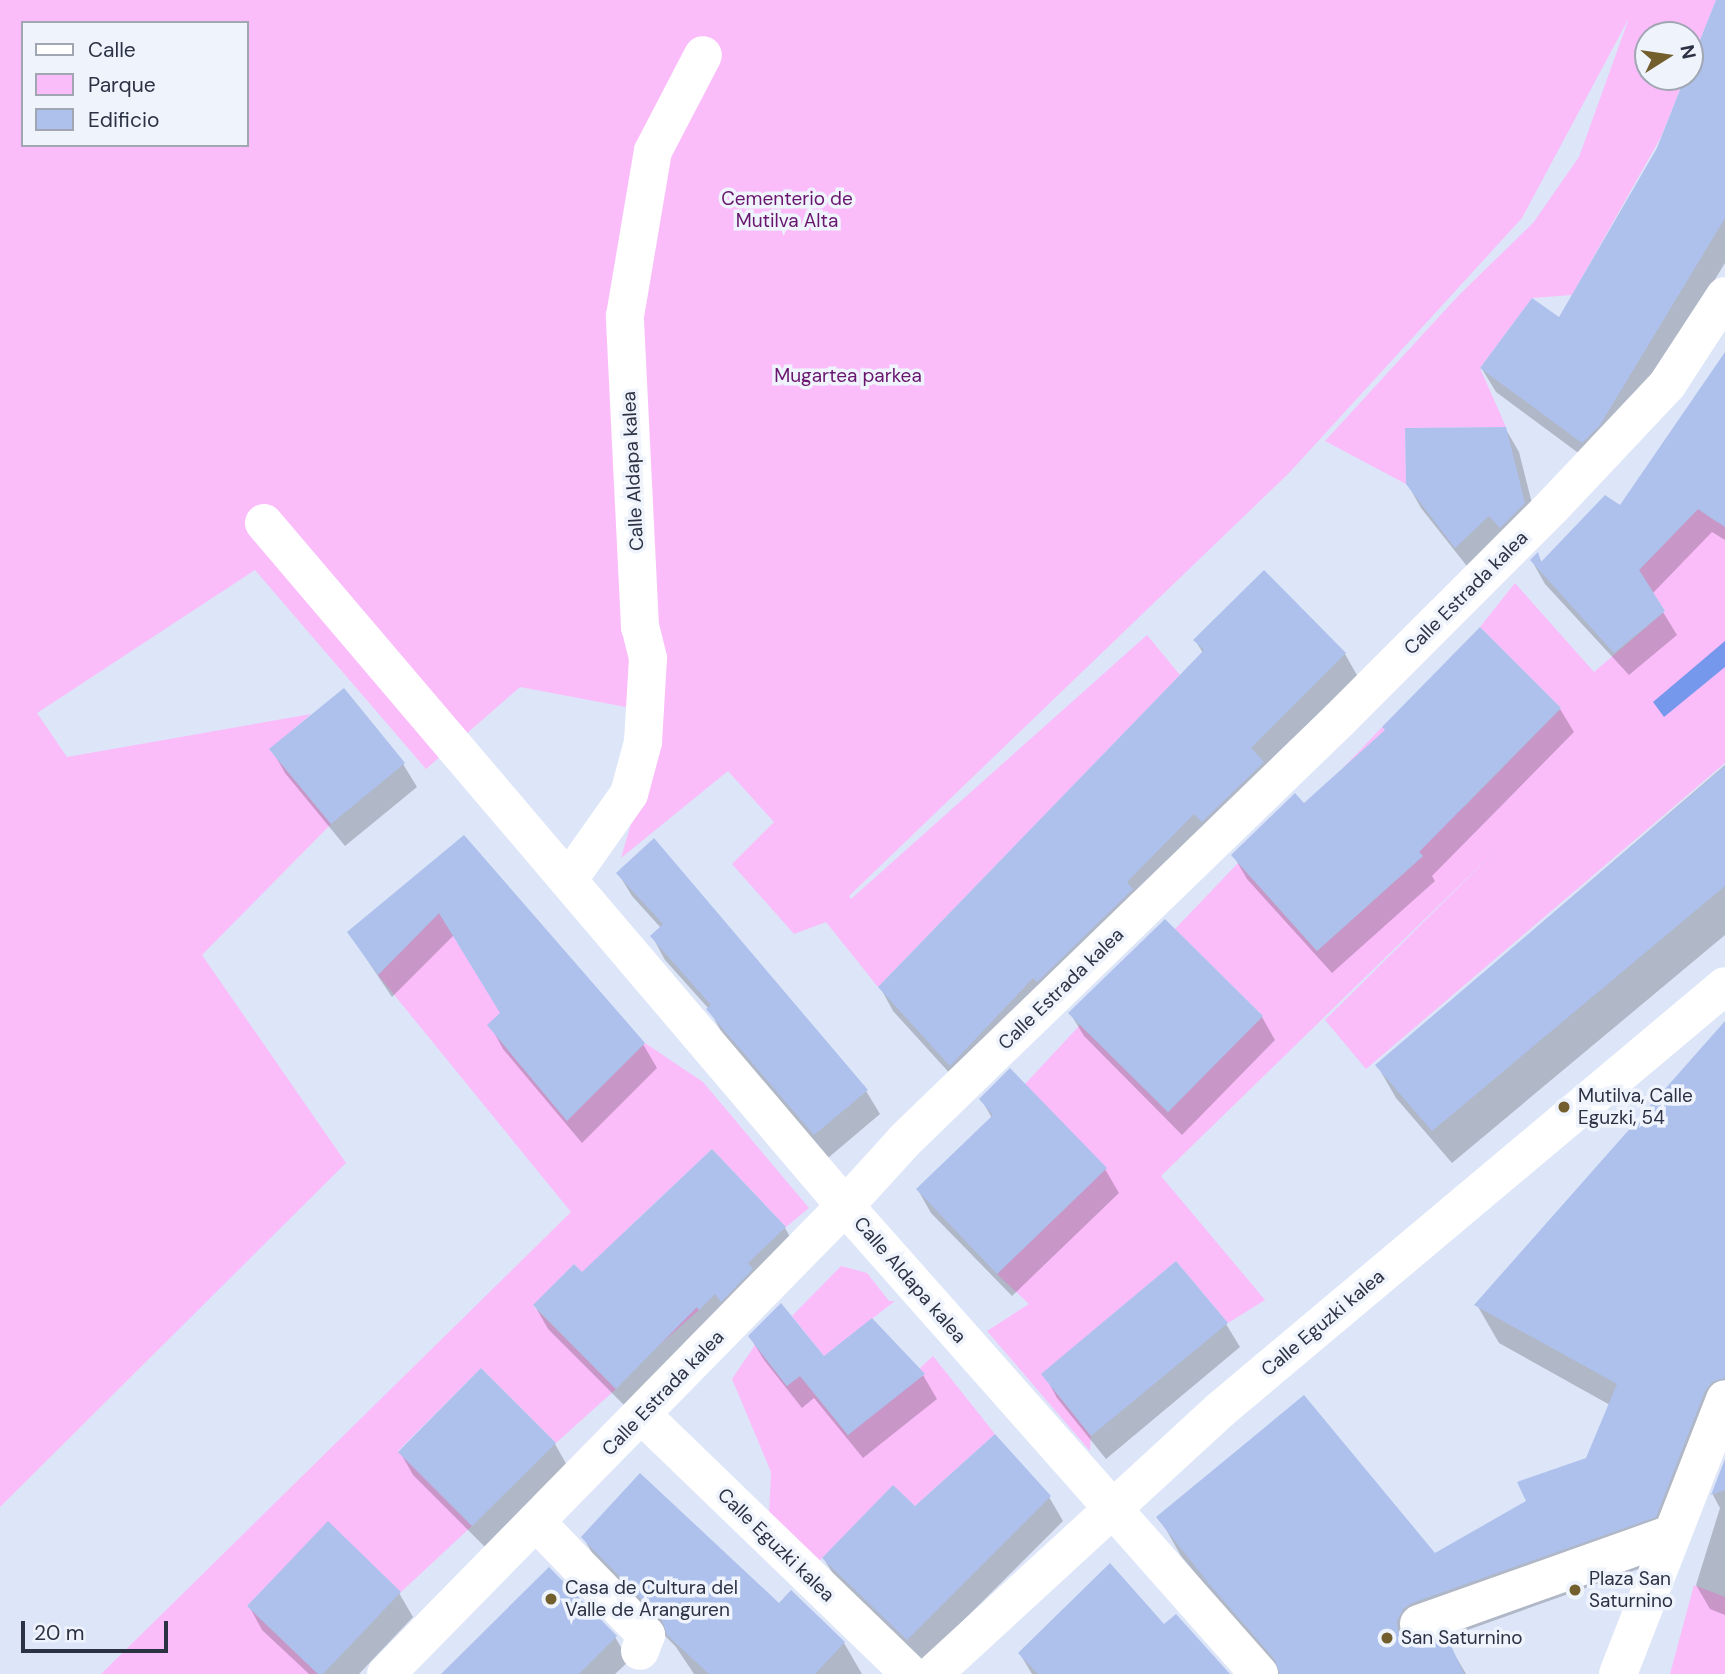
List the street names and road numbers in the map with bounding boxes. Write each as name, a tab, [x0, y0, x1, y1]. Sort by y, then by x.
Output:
street label: Calle Aldapa kalea	[617, 391, 649, 551]
street label: Calle Estrada kalea	[1399, 526, 1533, 660]
street label: Calle Estrada kalea	[994, 923, 1128, 1055]
street label: Calle Aldapa kalea	[849, 1212, 971, 1348]
street label: Calle Eguzki kalea	[1257, 1265, 1389, 1381]
street label: Calle Estrada kalea	[597, 1326, 729, 1460]
street label: Calle Eguzki kalea	[713, 1483, 839, 1607]

